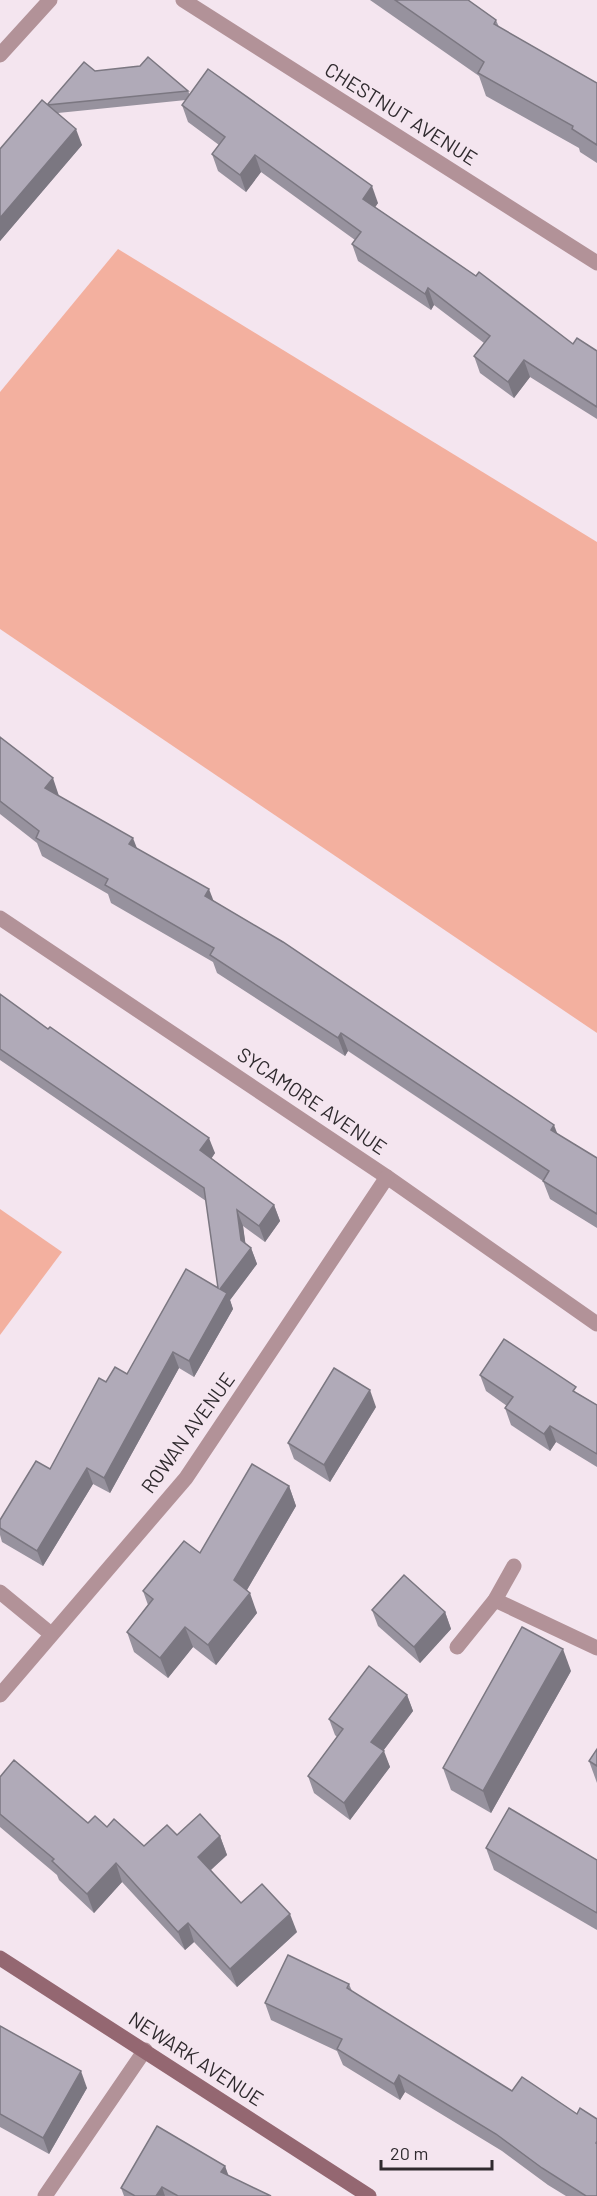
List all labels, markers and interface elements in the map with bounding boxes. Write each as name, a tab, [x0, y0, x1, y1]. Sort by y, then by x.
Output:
street label: CHESTNUT AVENUE	[321, 57, 482, 170]
street label: SYCAMORE AVENUE	[233, 1041, 392, 1159]
street label: ROWAN AVENUE	[135, 1367, 239, 1497]
street label: NEWARK AVENUE	[125, 2006, 268, 2111]
scale bar	[381, 2133, 492, 2171]
text: 20 m	[390, 2142, 428, 2164]

